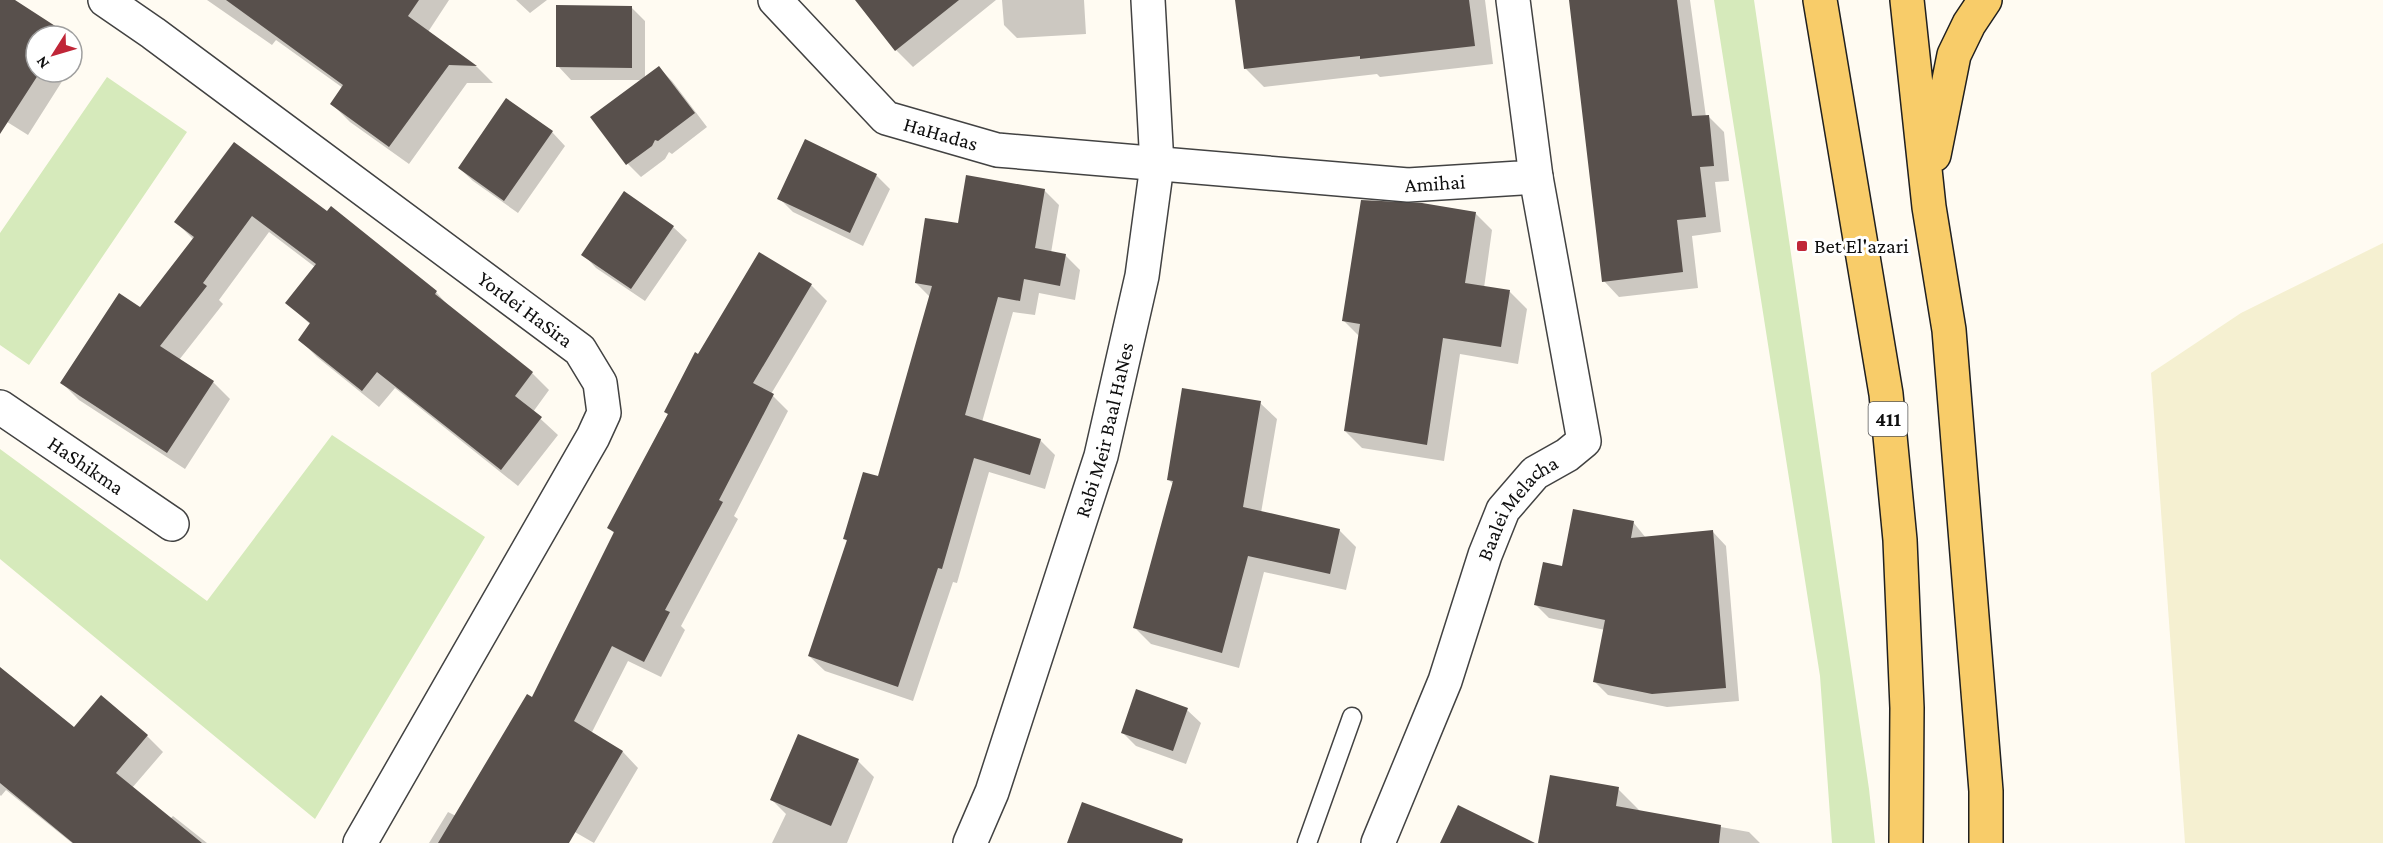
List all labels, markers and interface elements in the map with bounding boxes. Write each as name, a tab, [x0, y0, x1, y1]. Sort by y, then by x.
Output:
north arrow	[24, 24, 84, 84]
text: N	[32, 53, 52, 72]
street label: HaHadas	[901, 112, 981, 156]
street label: Amihai	[1404, 169, 1467, 197]
place label: Bet El'azari	[1814, 234, 1909, 258]
marker: Bet El'azari	[1795, 239, 1809, 253]
street label: Yordei HaSira	[473, 266, 578, 353]
street label: Rabi Meir Baal HaNes	[1070, 340, 1139, 520]
road number: 411	[1868, 402, 1908, 436]
street label: HaShikma	[43, 431, 129, 500]
street label: Baalei Melacha	[1472, 450, 1562, 564]

